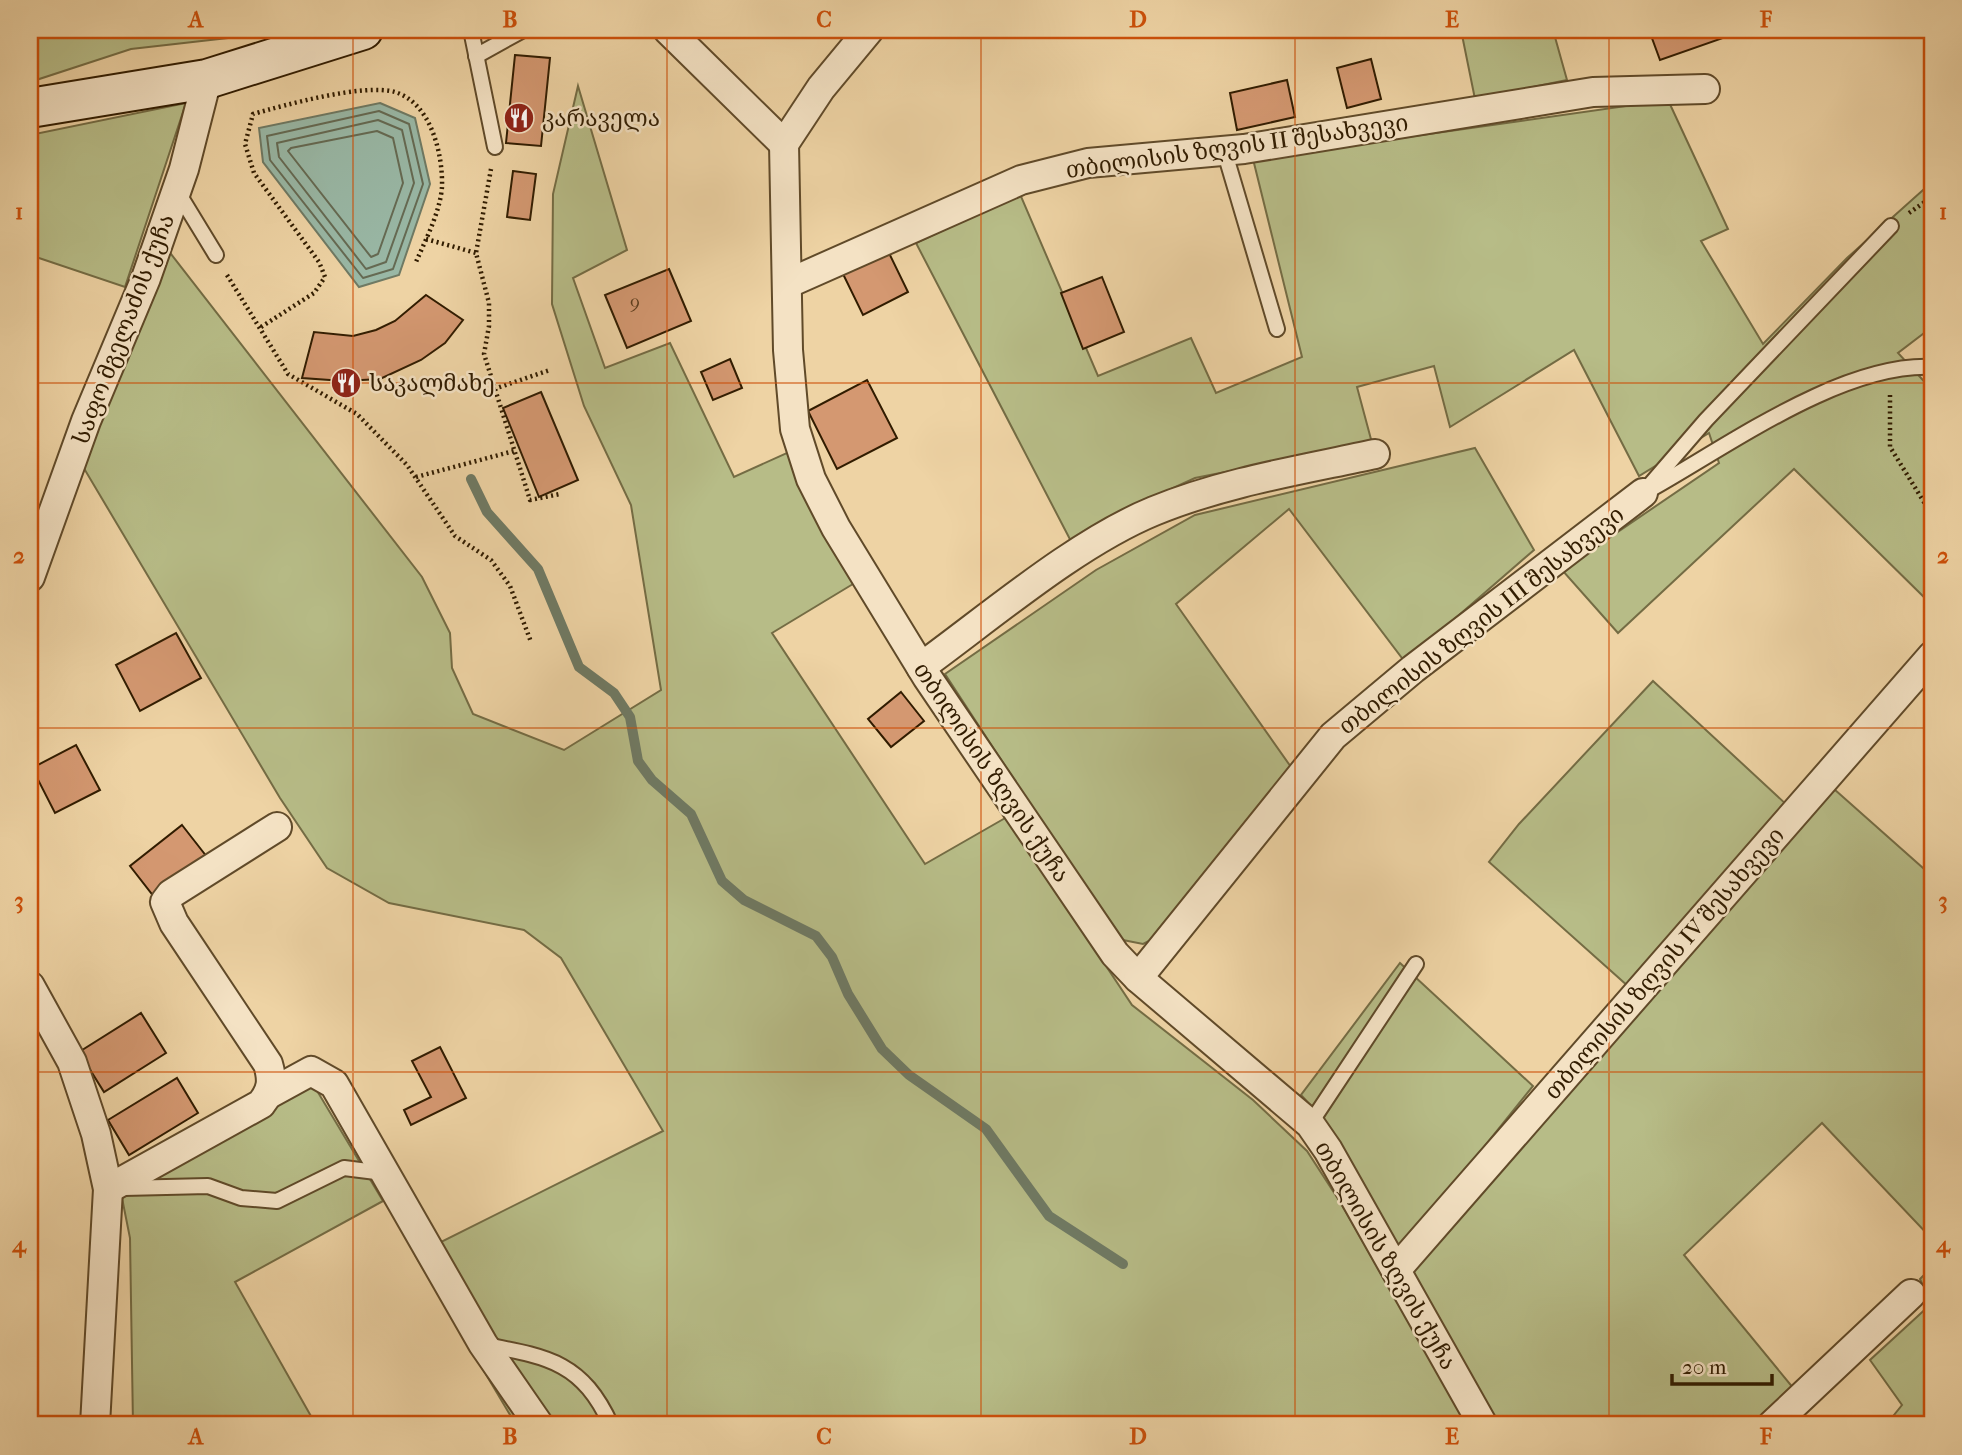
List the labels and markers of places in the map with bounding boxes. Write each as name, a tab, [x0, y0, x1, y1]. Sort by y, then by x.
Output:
restaurant icon: კარაველა	[502, 101, 536, 135]
place label: კარაველა	[542, 105, 660, 132]
restaurant icon: საკალმახე	[329, 366, 363, 400]
place label: საკალმახე	[369, 370, 495, 397]

